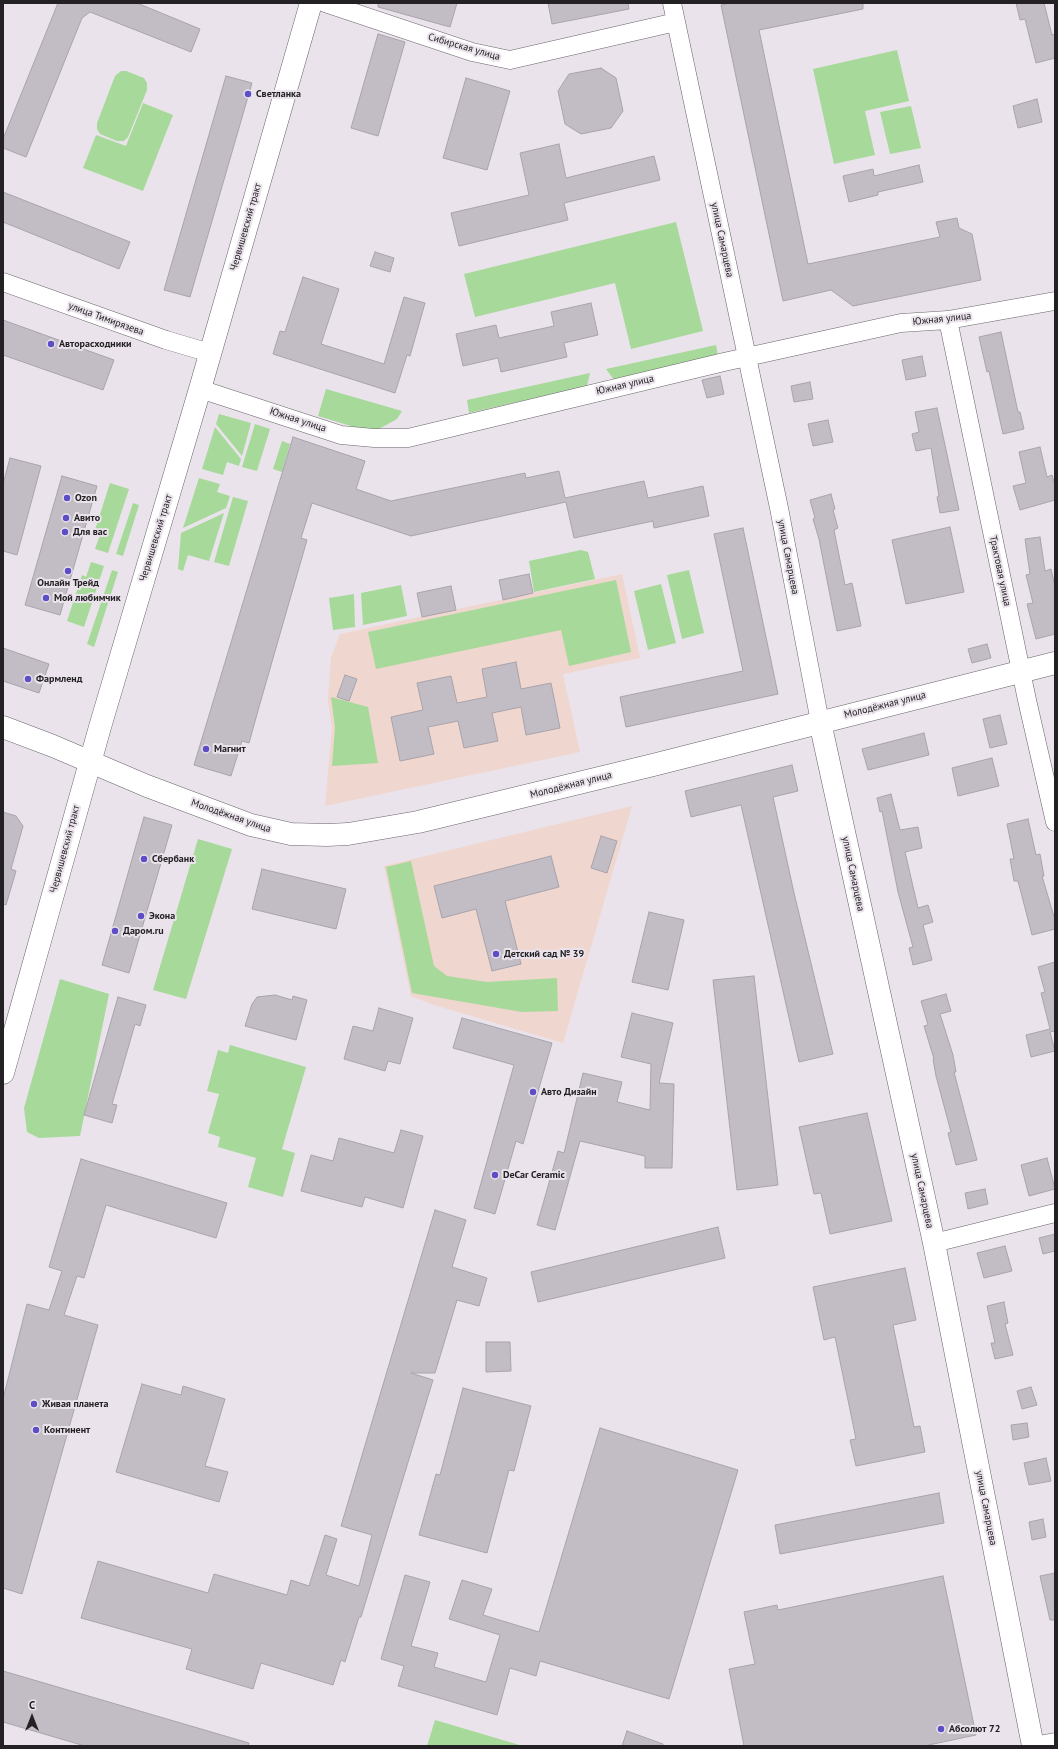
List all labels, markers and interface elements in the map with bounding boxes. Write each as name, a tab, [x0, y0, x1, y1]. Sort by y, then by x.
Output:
street label: Сибирская улица	[427, 31, 501, 63]
place label: Светланка	[256, 88, 301, 100]
marker: Светланка	[243, 89, 253, 99]
street label: Червишевский тракт	[228, 182, 264, 272]
street label: улица Самарцева	[708, 202, 736, 278]
street label: улица Тимирязева	[67, 300, 145, 338]
street label: Южная улица	[912, 310, 972, 328]
place label: Авторасходники	[59, 338, 132, 350]
marker: Авторасходники	[46, 339, 56, 349]
street label: Южная улица	[595, 373, 655, 397]
street label: Южная улица	[268, 405, 328, 435]
place label: Ozon	[75, 492, 97, 504]
marker: Ozon	[62, 493, 72, 503]
street label: Червишевский тракт	[137, 493, 175, 583]
place label: Авито	[74, 512, 100, 524]
marker: Авито	[61, 513, 71, 523]
street label: улица Самарцева	[775, 518, 801, 596]
place label: Для вас	[73, 526, 107, 538]
marker: Для вас	[60, 527, 70, 537]
street label: Трактовая улица	[987, 535, 1013, 607]
marker: Онлайн Трейд	[63, 566, 73, 576]
place label: Онлайн Трейд	[37, 577, 99, 589]
place label: Мой любимчик	[54, 592, 121, 604]
marker: Мой любимчик	[41, 593, 51, 603]
place label: Фармленд	[36, 673, 82, 685]
marker: Фармленд	[23, 674, 33, 684]
street label: Молодёжная улица	[843, 689, 927, 721]
place label: Магнит	[214, 743, 246, 755]
marker: Магнит	[201, 744, 211, 754]
street label: Молодёжная улица	[529, 769, 613, 801]
street label: Молодёжная улица	[189, 797, 273, 835]
street label: Червишевский тракт	[48, 804, 82, 894]
street label: улица Самарцева	[839, 836, 867, 912]
place label: Сбербанк	[152, 853, 194, 865]
marker: Сбербанк	[139, 854, 149, 864]
place label: Экона	[149, 910, 175, 922]
marker: Экона	[136, 911, 146, 921]
place label: Даром.ru	[123, 925, 164, 937]
marker: Даром.ru	[110, 926, 120, 936]
place label: Детский сад № 39	[504, 948, 584, 960]
marker: Детский сад № 39	[491, 949, 501, 959]
place label: Авто Дизайн	[541, 1086, 597, 1098]
marker: Авто Дизайн	[528, 1087, 538, 1097]
street label: улица Самарцева	[908, 1153, 936, 1229]
place label: DeCar Ceramic	[503, 1169, 565, 1181]
marker: DeCar Ceramic	[490, 1170, 500, 1180]
place label: Живая планета	[42, 1398, 108, 1410]
marker: Живая планета	[29, 1399, 39, 1409]
place label: Континент	[44, 1424, 90, 1436]
marker: Континент	[31, 1425, 41, 1435]
street label: улица Самарцева	[973, 1469, 999, 1547]
north arrow	[12, 1697, 52, 1737]
text: С	[29, 1698, 35, 1712]
place label: Абсолют 72	[949, 1723, 1000, 1735]
marker: Абсолют 72	[936, 1724, 946, 1734]

